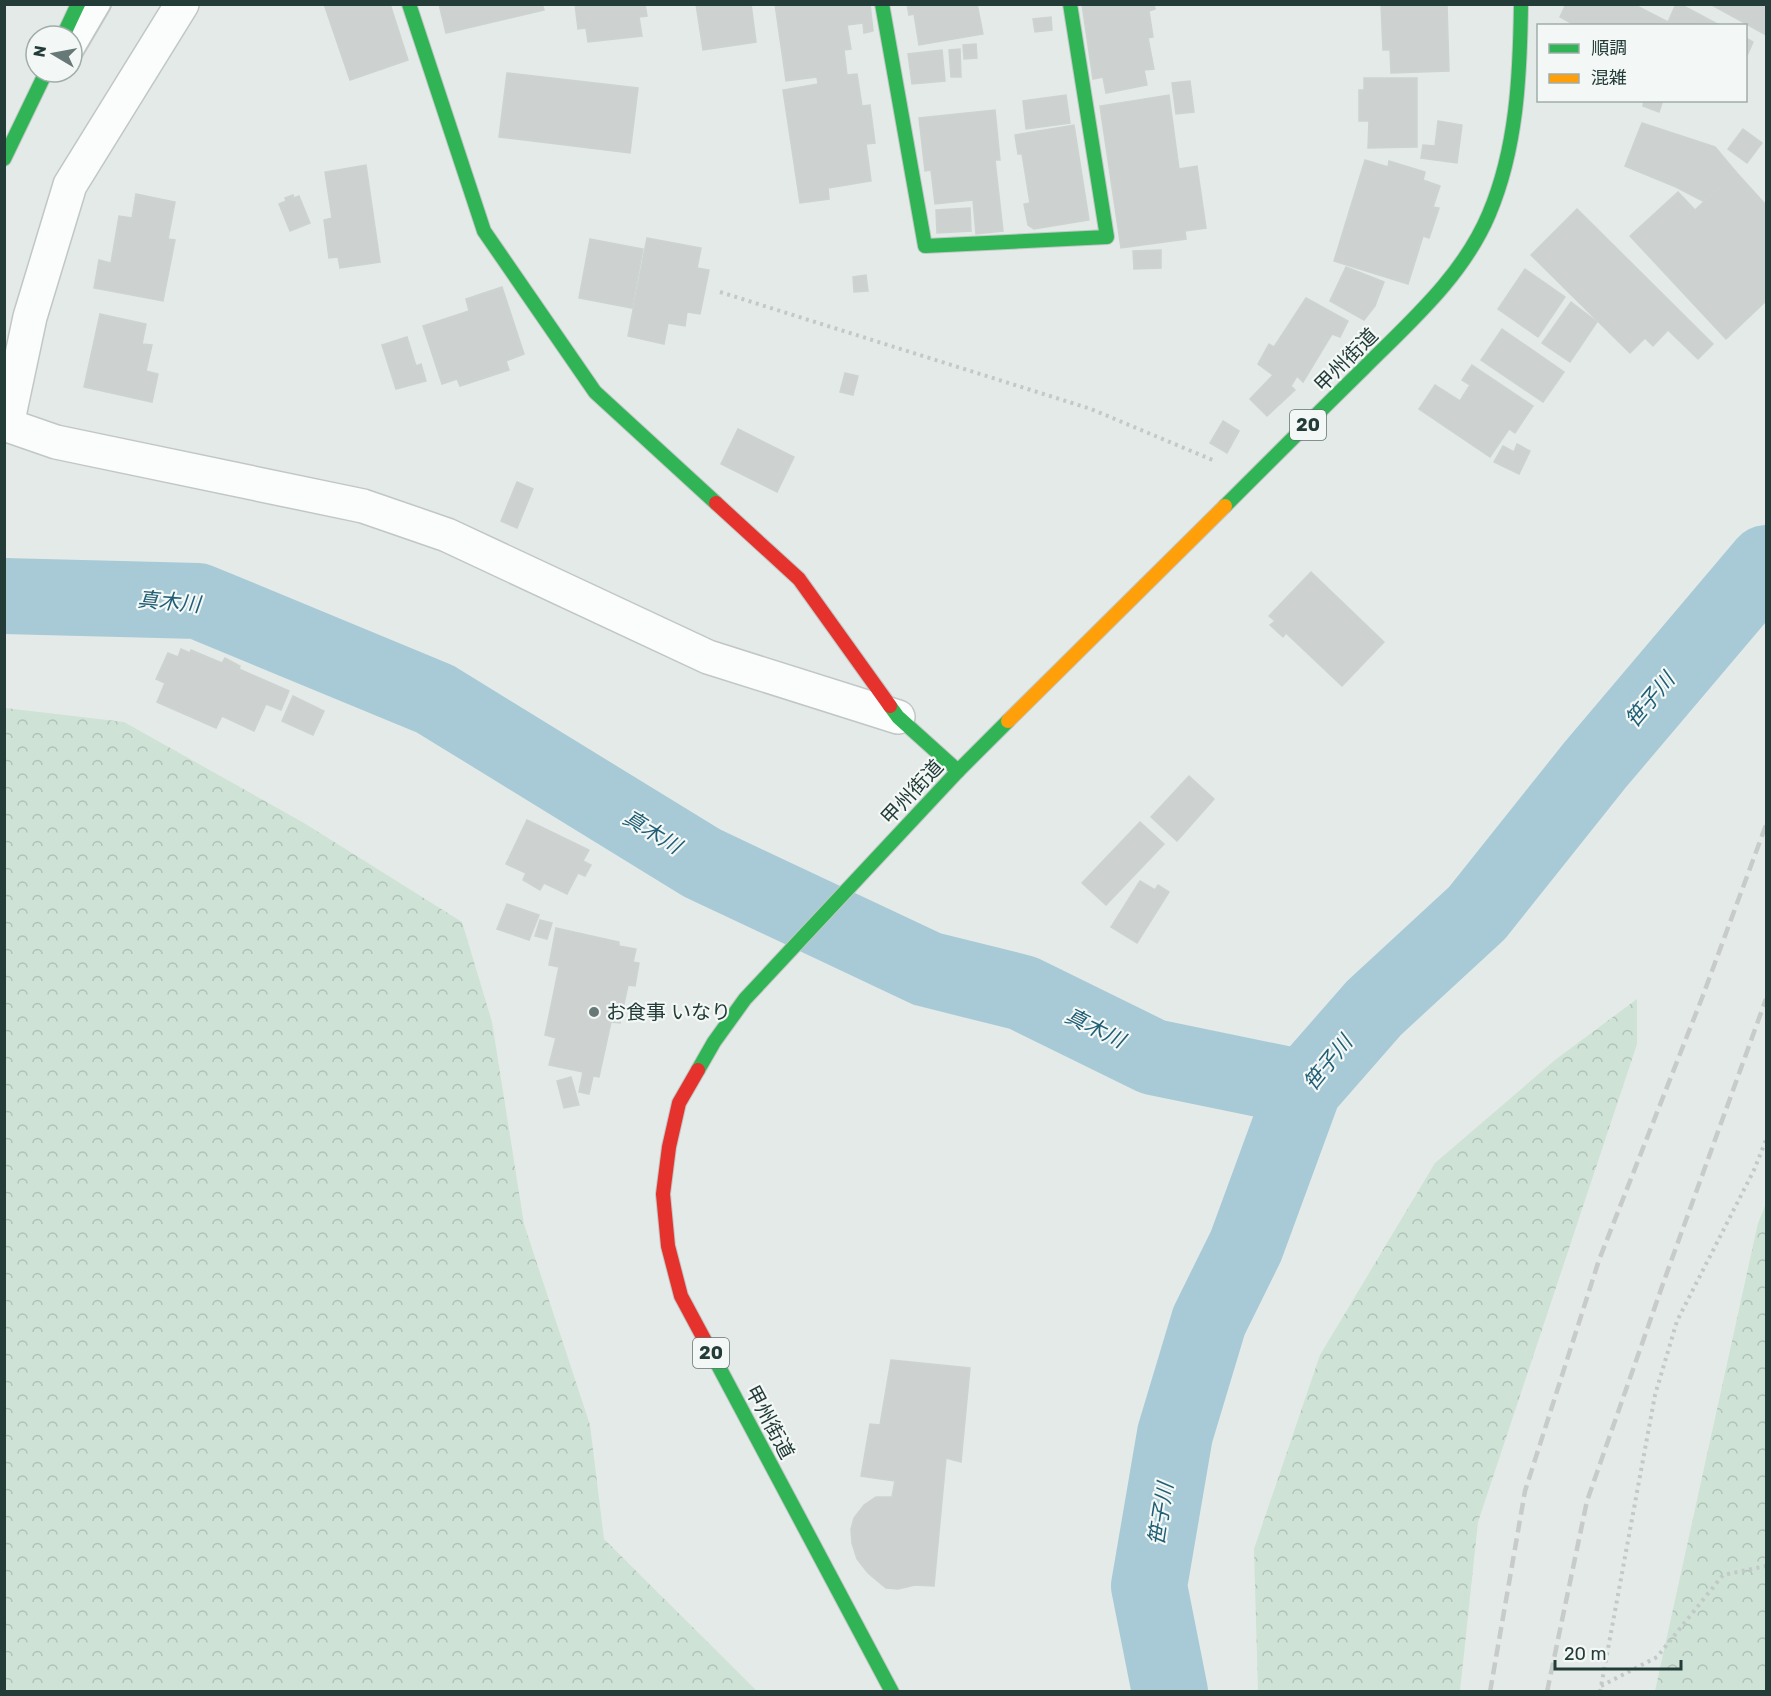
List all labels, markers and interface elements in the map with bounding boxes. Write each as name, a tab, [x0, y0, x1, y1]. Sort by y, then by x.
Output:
north arrow	[24, 24, 84, 84]
legend	[1537, 24, 1747, 102]
text: 順調	[1591, 37, 1627, 59]
text: N	[29, 44, 50, 59]
text: 混雑	[1591, 67, 1627, 89]
street label: 甲州街道	[1309, 323, 1383, 397]
road number: 20	[1290, 410, 1326, 440]
water label: 真木川	[137, 586, 204, 617]
water label: 笹子川	[1620, 666, 1681, 732]
street label: 甲州街道	[876, 755, 948, 829]
water label: 真木川	[619, 805, 687, 860]
place label: お食事 いなり	[606, 1000, 731, 1024]
water label: 真木川	[1061, 1003, 1131, 1053]
marker: お食事 いなり	[587, 1005, 601, 1019]
water label: 笹子川	[1298, 1029, 1358, 1095]
road number: 20	[693, 1338, 729, 1368]
street label: 甲州街道	[741, 1381, 799, 1463]
water label: 笹子川	[1143, 1479, 1178, 1547]
scale bar	[1555, 1633, 1681, 1671]
text: 20 m	[1564, 1643, 1606, 1665]

